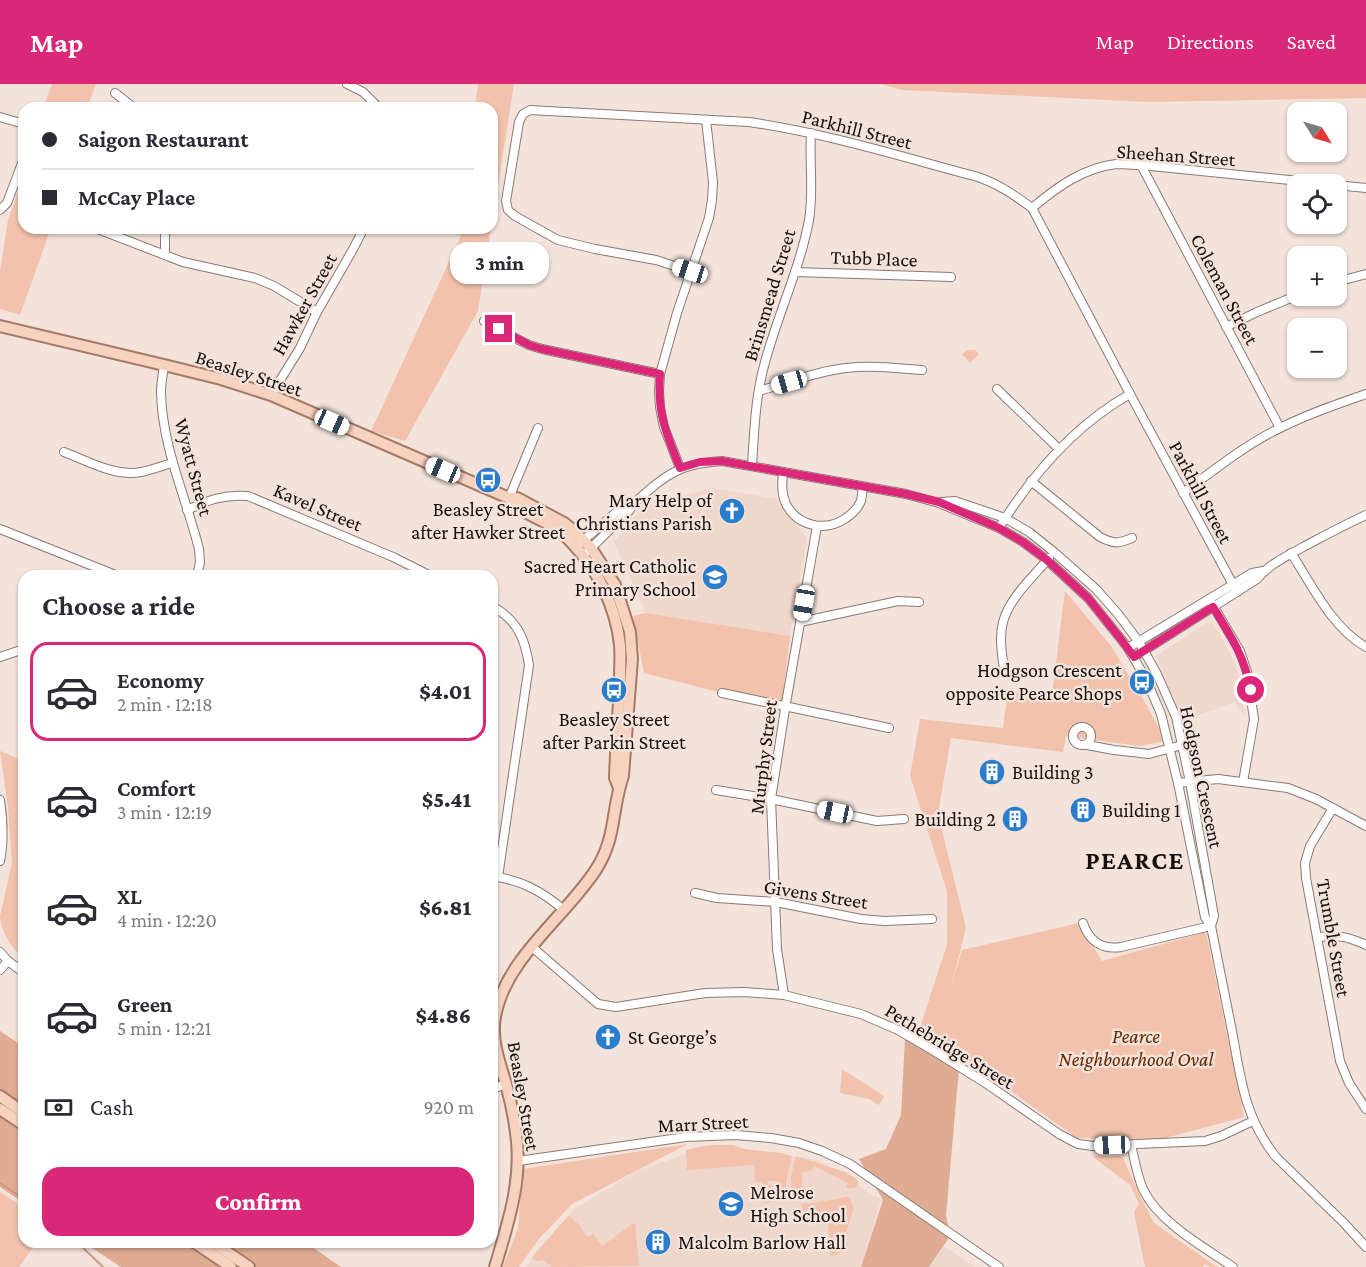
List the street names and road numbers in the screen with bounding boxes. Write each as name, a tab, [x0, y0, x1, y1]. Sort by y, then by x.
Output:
street label: Parkhill Street	[800, 105, 915, 153]
street label: Sheehan Street	[1116, 140, 1237, 170]
street label: Brinsmead Street	[738, 226, 800, 364]
street label: Coleman Street	[1187, 230, 1264, 349]
street label: Tubb Place	[830, 245, 918, 271]
street label: Hawker Street	[267, 249, 341, 359]
street label: Beasley Street	[193, 345, 305, 402]
street label: Wyatt Street	[169, 416, 218, 519]
street label: Parkhill Street	[1165, 437, 1237, 547]
street label: Kavel Street	[270, 478, 366, 536]
street label: Murphy Street	[745, 698, 782, 816]
street label: Hodgson Crescent	[1175, 704, 1228, 851]
street label: Givens Street	[762, 875, 870, 913]
street label: Trumble Street	[1313, 877, 1355, 999]
street label: Pethebridge Street	[881, 999, 1019, 1094]
street label: Beasley Street	[503, 1040, 545, 1153]
street label: Marr Street	[657, 1110, 749, 1136]

